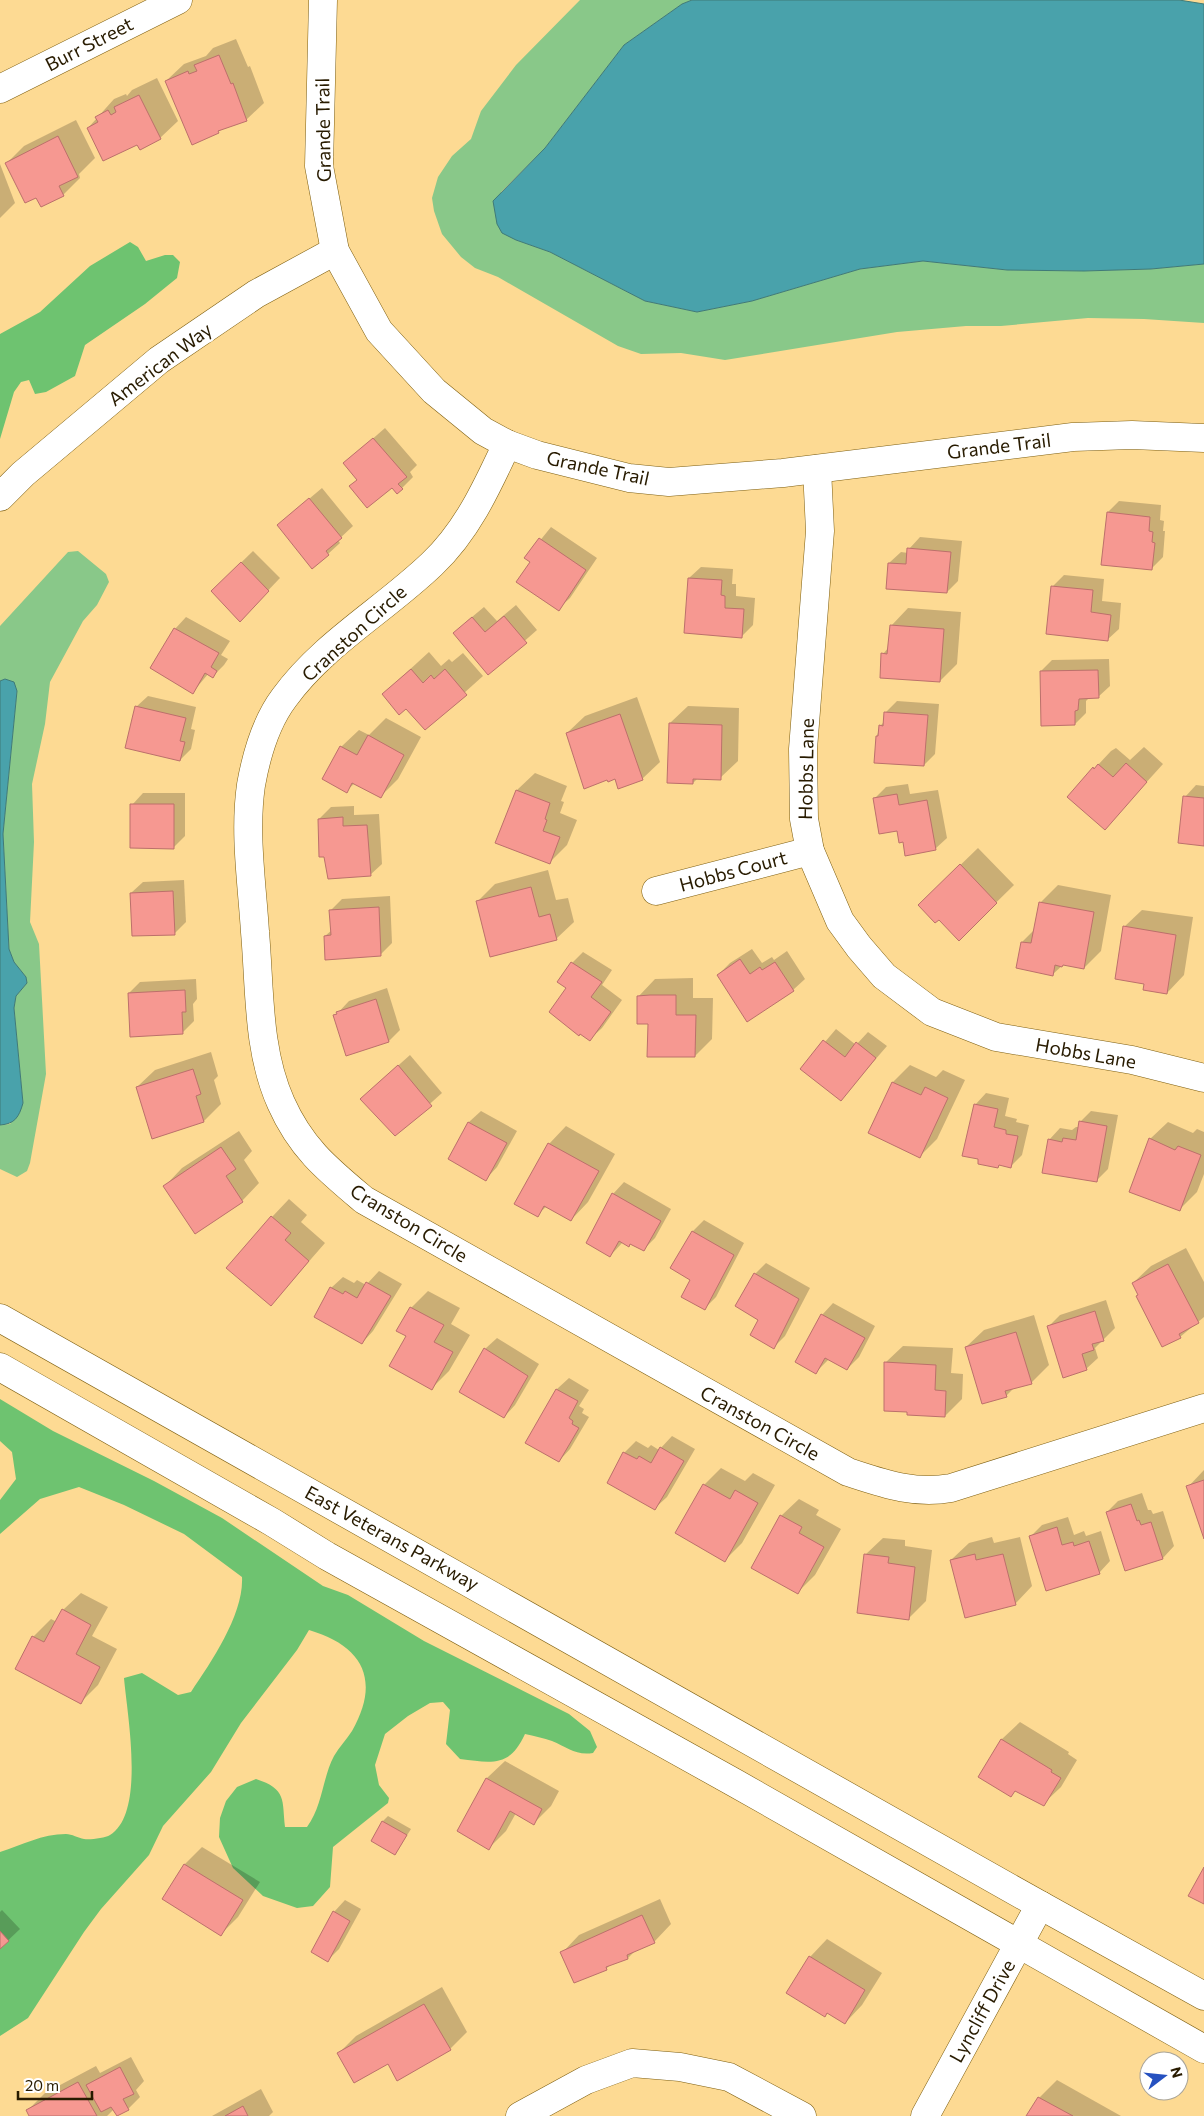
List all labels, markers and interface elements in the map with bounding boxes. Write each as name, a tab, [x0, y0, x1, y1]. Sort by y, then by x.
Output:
street label: Burr Street	[41, 12, 137, 75]
street label: Grande Trail	[310, 78, 335, 182]
street label: American Way	[103, 317, 216, 410]
street label: Grande Trail	[946, 428, 1052, 463]
street label: Grande Trail	[545, 445, 652, 490]
street label: Cranston Circle	[297, 580, 411, 686]
street label: Hobbs Lane	[793, 718, 818, 820]
street label: Hobbs Court	[677, 845, 789, 896]
street label: Hobbs Lane	[1034, 1032, 1138, 1073]
street label: Cranston Circle	[346, 1179, 472, 1267]
street label: Cranston Circle	[697, 1380, 824, 1465]
street label: East Veterans Parkway	[301, 1480, 483, 1595]
street label: Lyncliff Drive	[944, 1955, 1019, 2066]
north arrow	[1139, 2051, 1189, 2101]
text: N	[1167, 2065, 1187, 2080]
scale bar	[18, 2068, 91, 2100]
text: 20 m	[25, 2076, 59, 2094]

